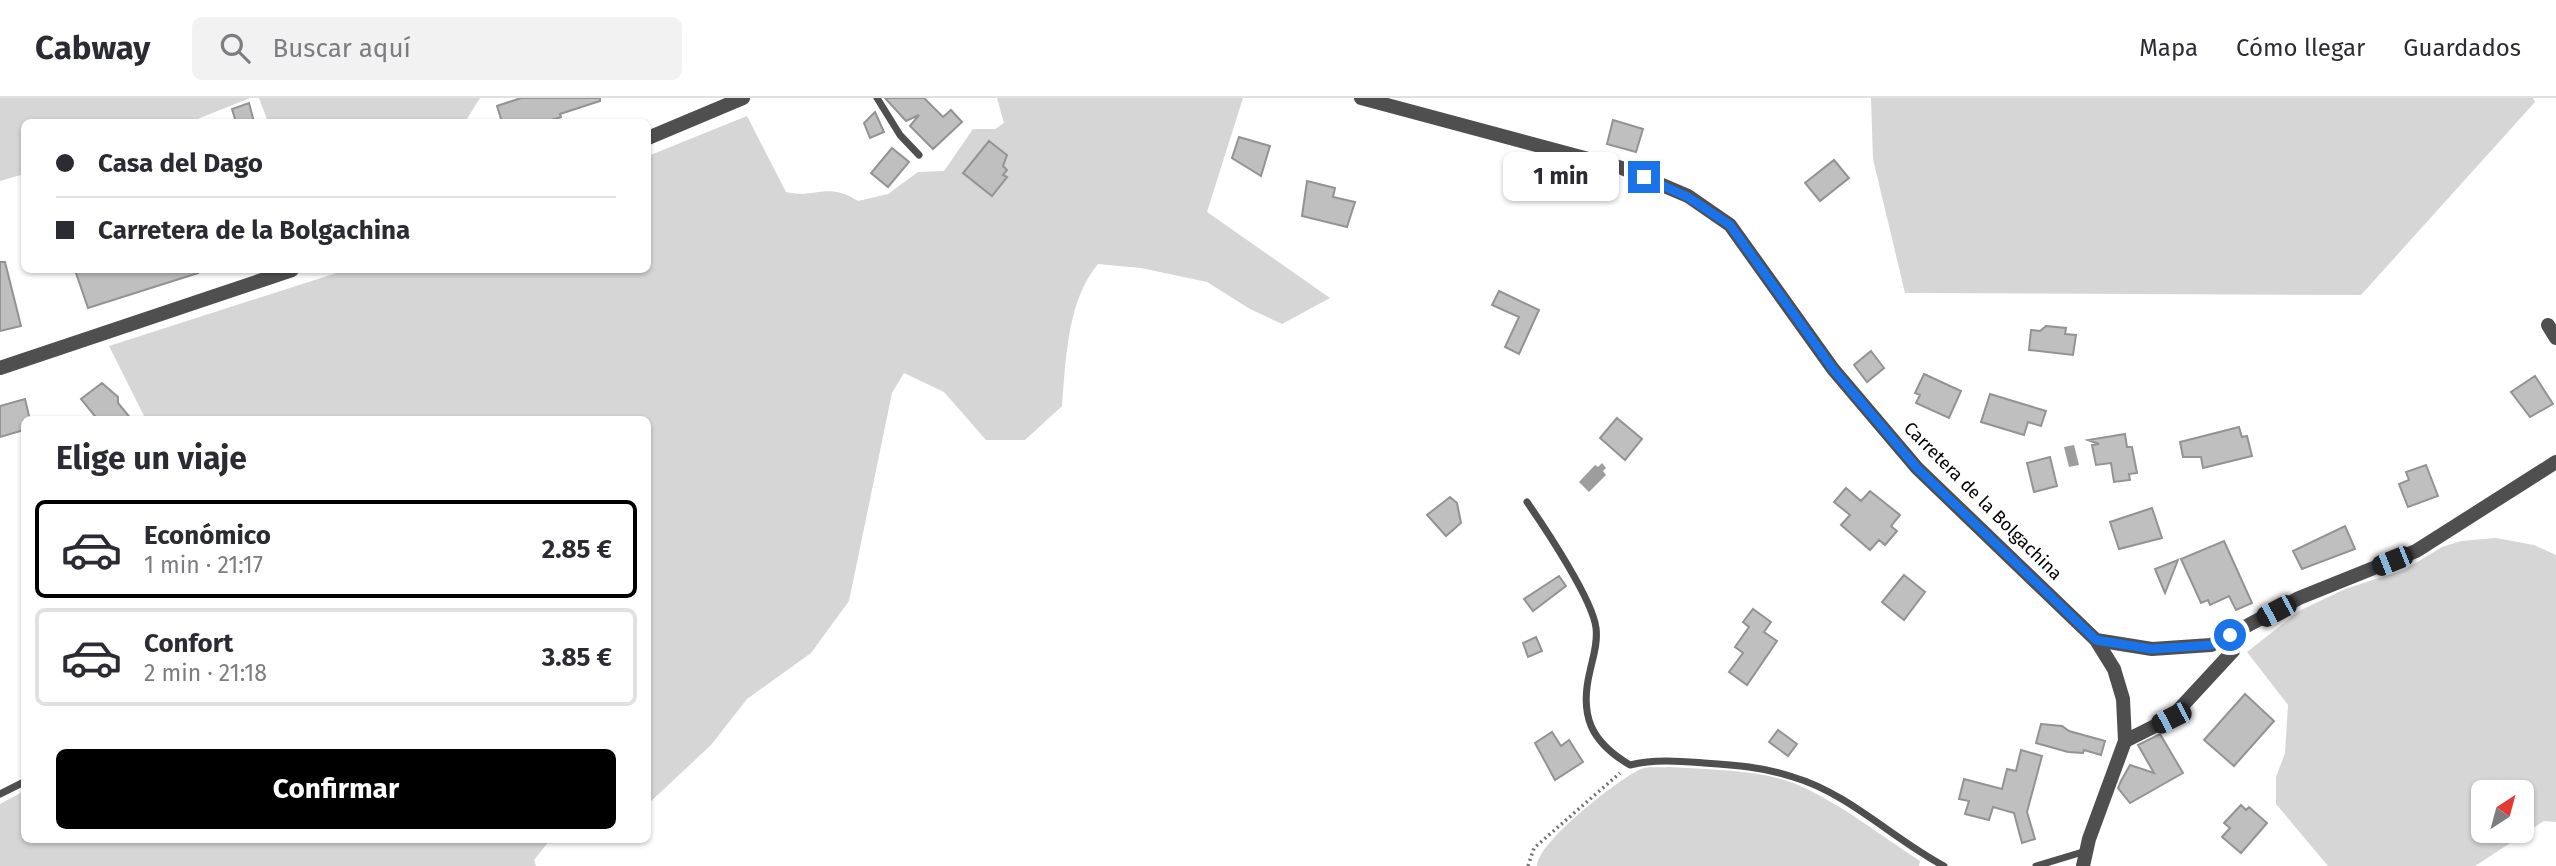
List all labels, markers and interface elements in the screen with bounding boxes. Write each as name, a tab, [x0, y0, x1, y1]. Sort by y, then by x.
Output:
search box	[192, 17, 682, 80]
text: Cabway	[35, 28, 150, 68]
icon: search	[216, 29, 254, 67]
text: Buscar aquí	[272, 33, 411, 64]
text: Mapa	[2139, 34, 2198, 62]
text: Cómo llegar	[2236, 34, 2365, 62]
text: Guardados	[2403, 34, 2521, 62]
text: Casa del Dago	[98, 148, 263, 179]
callout: 1 min	[1504, 153, 1620, 202]
route end	[1628, 161, 1660, 193]
text: 1 min	[1533, 162, 1589, 190]
text: Carretera de la Bolgachina	[98, 215, 410, 246]
street label: Carretera de la Bolgachina	[1899, 417, 2067, 585]
text: Elige un viaje	[56, 439, 247, 477]
icon: car	[60, 518, 123, 581]
text: Económico	[144, 520, 271, 551]
text: 2.85 €	[542, 534, 612, 565]
car	[2369, 543, 2416, 579]
text: 1 min · 21:17	[144, 551, 263, 579]
car	[2253, 592, 2300, 630]
route start	[2214, 619, 2246, 651]
icon: car	[60, 626, 123, 689]
text: Confort	[144, 628, 233, 659]
text: 3.85 €	[542, 642, 612, 673]
text: 2 min · 21:18	[144, 659, 267, 687]
car	[2148, 699, 2195, 737]
button: Confirmar	[56, 749, 616, 829]
north arrow	[2471, 780, 2534, 844]
map controls	[2471, 780, 2534, 843]

